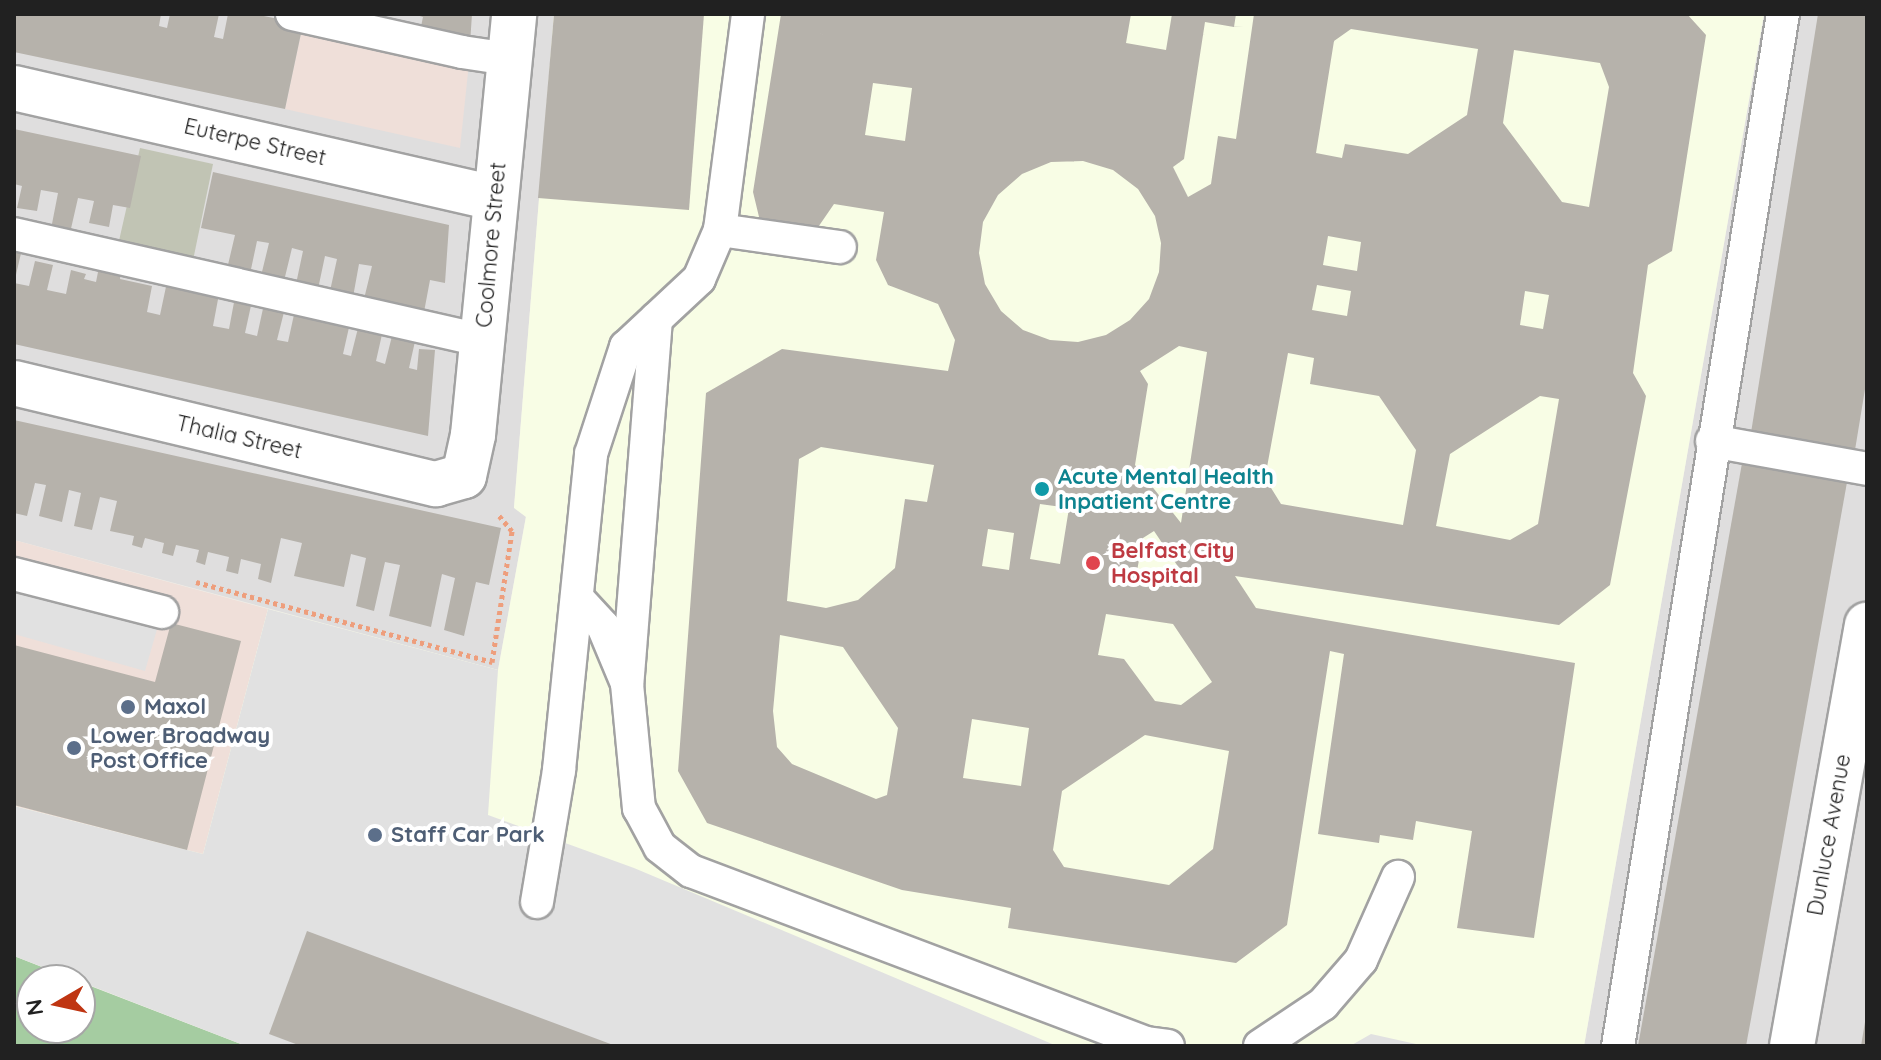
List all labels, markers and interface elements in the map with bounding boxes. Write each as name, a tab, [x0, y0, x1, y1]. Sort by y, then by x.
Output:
street label: Euterpe Street	[181, 113, 329, 171]
street label: Coolmore Street	[471, 161, 511, 329]
street label: Thalia Street	[174, 410, 304, 464]
place label: Acute Mental Health Inpatient Centre	[1058, 463, 1274, 514]
marker: Acute Mental Health Inpatient Centre	[1033, 480, 1051, 498]
place label: Belfast City Hospital	[1111, 537, 1234, 588]
marker: Belfast City Hospital	[1082, 552, 1104, 574]
place label: Maxol	[144, 694, 206, 720]
marker: Maxol	[119, 698, 137, 716]
place label: Lower Broadway Post Office	[90, 722, 270, 774]
marker: Lower Broadway Post Office	[65, 739, 83, 757]
street label: Dunluce Avenue	[1802, 752, 1856, 918]
place label: Staff Car Park	[391, 822, 545, 848]
marker: Staff Car Park	[366, 826, 384, 844]
north arrow	[16, 964, 96, 1044]
text: N	[19, 997, 49, 1018]

